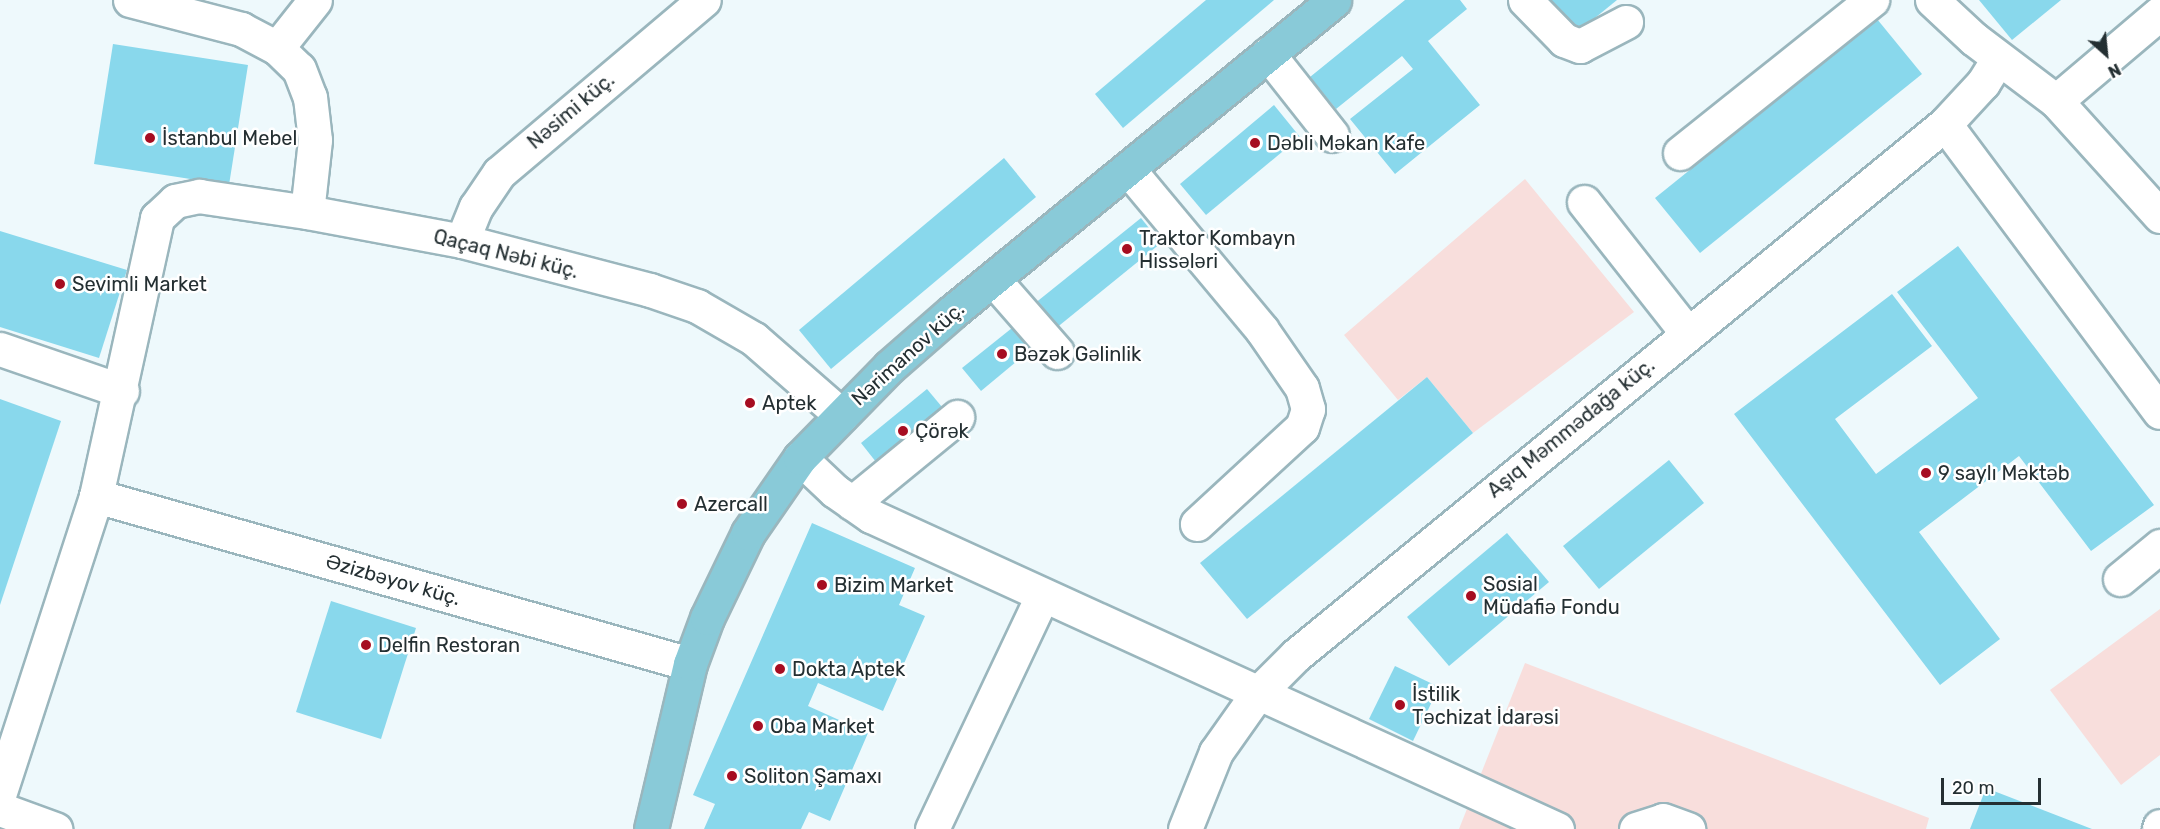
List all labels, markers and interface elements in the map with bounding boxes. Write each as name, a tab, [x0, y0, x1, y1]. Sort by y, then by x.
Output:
north arrow	[2076, 24, 2136, 84]
text: N	[2105, 59, 2124, 82]
street label: Nəsimi küç.	[523, 68, 619, 154]
place label: İstanbul Mebel	[162, 126, 297, 150]
marker: İstanbul Mebel	[143, 131, 157, 145]
place label: Dəbli Məkan Kafe	[1267, 131, 1425, 155]
marker: Dəbli Məkan Kafe	[1248, 136, 1262, 150]
street label: Qaçaq Nəbi küç.	[431, 224, 581, 284]
place label: Traktor Kombayn Hissələri	[1139, 226, 1296, 273]
marker: Traktor Kombayn Hissələri	[1120, 242, 1134, 256]
place label: Sevimli Market	[72, 272, 207, 296]
marker: Sevimli Market	[53, 277, 67, 291]
street label: Nərimanov küç.	[846, 297, 970, 411]
place label: Bəzək Gəlinlik	[1014, 342, 1142, 366]
marker: Bəzək Gəlinlik	[995, 347, 1009, 361]
street label: Aşıq Məmmədağa küç.	[1483, 353, 1659, 503]
place label: Aptek	[762, 391, 817, 415]
marker: Aptek	[743, 396, 757, 410]
place label: Çörək	[915, 419, 969, 443]
marker: Çörək	[896, 424, 910, 438]
place label: 9 saylı Məktəb	[1938, 461, 2070, 485]
marker: 9 saylı Məktəb	[1919, 466, 1933, 480]
place label: Azercall	[694, 492, 768, 516]
marker: Azercall	[675, 497, 689, 511]
street label: Əzizbəyov küç.	[323, 549, 463, 611]
place label: Sosial Müdafiə Fondu	[1483, 572, 1620, 619]
place label: Bizim Market	[834, 573, 953, 597]
marker: Bizim Market	[815, 578, 829, 592]
marker: Sosial Müdafiə Fondu	[1464, 589, 1478, 603]
place label: Delfin Restoran	[378, 633, 520, 657]
marker: Delfin Restoran	[359, 638, 373, 652]
place label: Dokta Aptek	[792, 657, 906, 681]
marker: Dokta Aptek	[773, 662, 787, 676]
place label: İstilik Təchizat İdarəsi	[1412, 682, 1559, 729]
marker: İstilik Təchizat İdarəsi	[1393, 698, 1407, 712]
place label: Oba Market	[770, 714, 875, 738]
marker: Oba Market	[751, 719, 765, 733]
place label: Soliton Şamaxı	[744, 764, 882, 788]
scale bar	[1944, 766, 2044, 804]
marker: Soliton Şamaxı	[725, 769, 739, 783]
text: 20 m	[1952, 777, 1994, 799]

